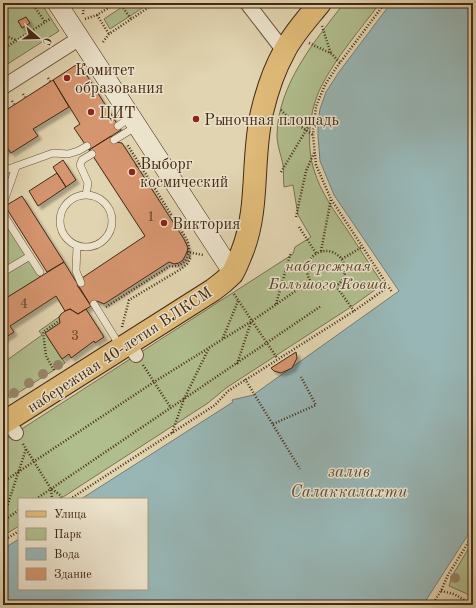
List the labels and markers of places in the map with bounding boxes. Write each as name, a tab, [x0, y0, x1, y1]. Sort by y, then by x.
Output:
place label: Комитет образования	[75, 63, 163, 97]
marker: Комитет образования	[62, 73, 72, 83]
place label: ЦИТ	[99, 106, 136, 122]
marker: ЦИТ	[86, 107, 96, 117]
place label: Рыночная площадь	[204, 113, 339, 129]
marker: Рыночная площадь	[191, 114, 201, 124]
place label: Выборг космический	[140, 157, 228, 191]
marker: Выборг космический	[127, 167, 137, 177]
place label: Виктория	[172, 217, 240, 233]
marker: Виктория	[159, 218, 169, 228]

